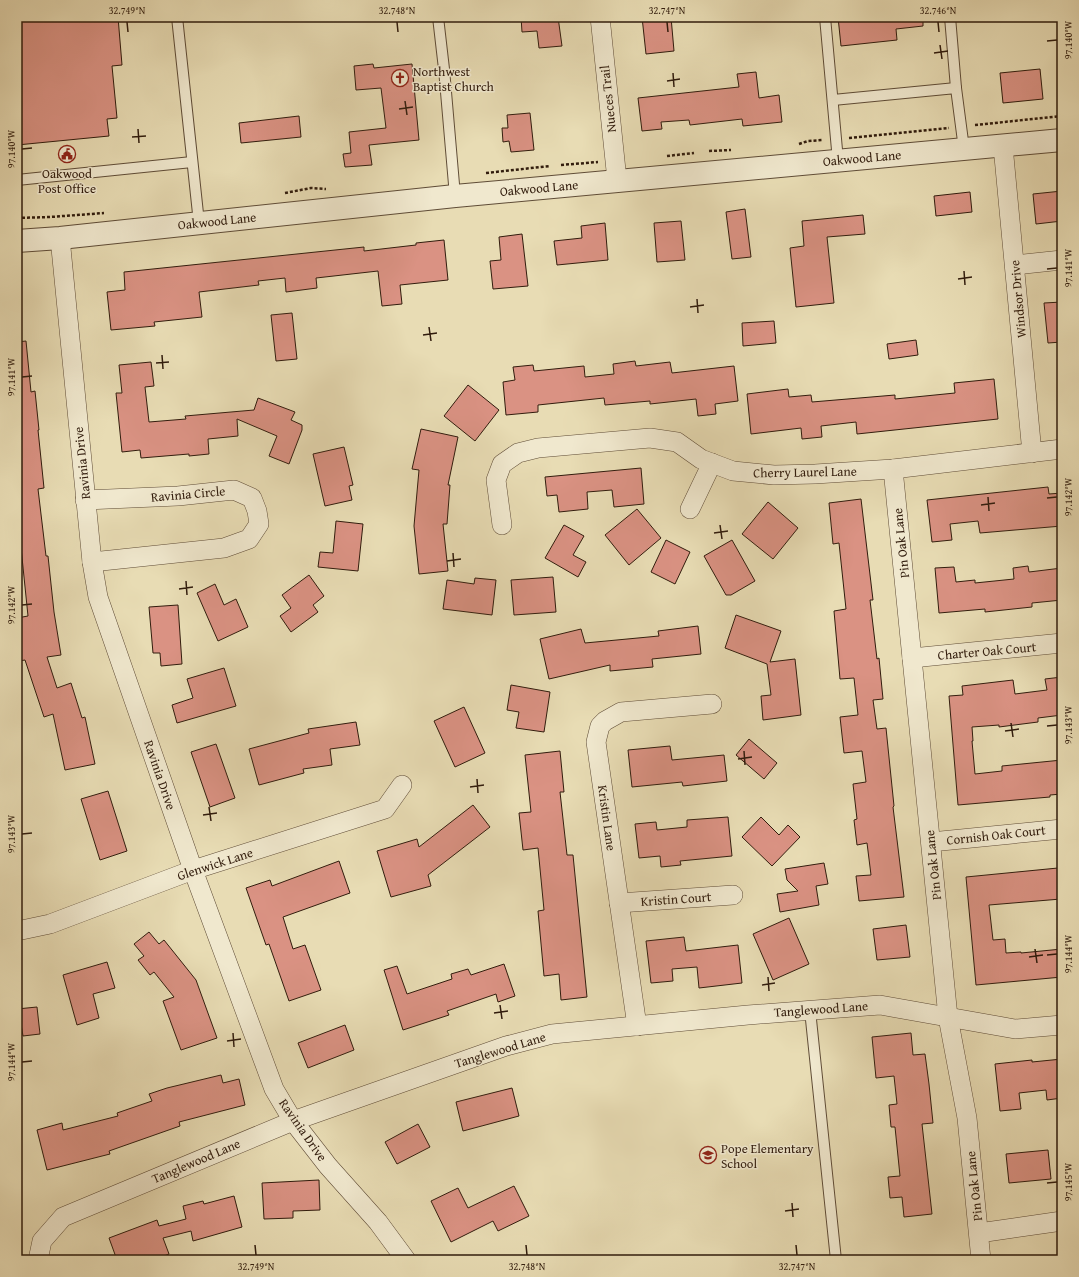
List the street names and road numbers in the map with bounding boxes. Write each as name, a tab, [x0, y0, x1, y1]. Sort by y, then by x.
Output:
street label: Nueces Trail	[595, 64, 621, 134]
street label: Oakwood Lane	[822, 145, 902, 171]
street label: Oakwood Lane	[499, 175, 579, 201]
street label: Oakwood Lane	[177, 207, 257, 235]
street label: Windsor Drive	[1005, 259, 1031, 339]
street label: Ravinia Drive	[69, 426, 95, 500]
street label: Cherry Laurel Lane	[753, 462, 857, 482]
street label: Ravinia Circle	[150, 481, 226, 507]
street label: Pin Oak Lane	[888, 507, 914, 579]
street label: Charter Oak Court	[937, 637, 1038, 665]
street label: Ravinia Drive	[139, 738, 181, 812]
street label: Kristin Lane	[593, 784, 621, 852]
street label: Cornish Oak Court	[946, 820, 1047, 850]
street label: Pin Oak Lane	[920, 829, 946, 901]
street label: Glenwick Lane	[175, 843, 255, 885]
street label: Kristin Court	[640, 887, 712, 911]
street label: Tanglewood Lane	[773, 996, 869, 1022]
street label: Tanglewood Lane	[452, 1027, 548, 1073]
street label: Ravinia Drive	[274, 1095, 332, 1165]
street label: Tanglewood Lane	[149, 1134, 243, 1188]
street label: Pin Oak Lane	[961, 1150, 987, 1222]

